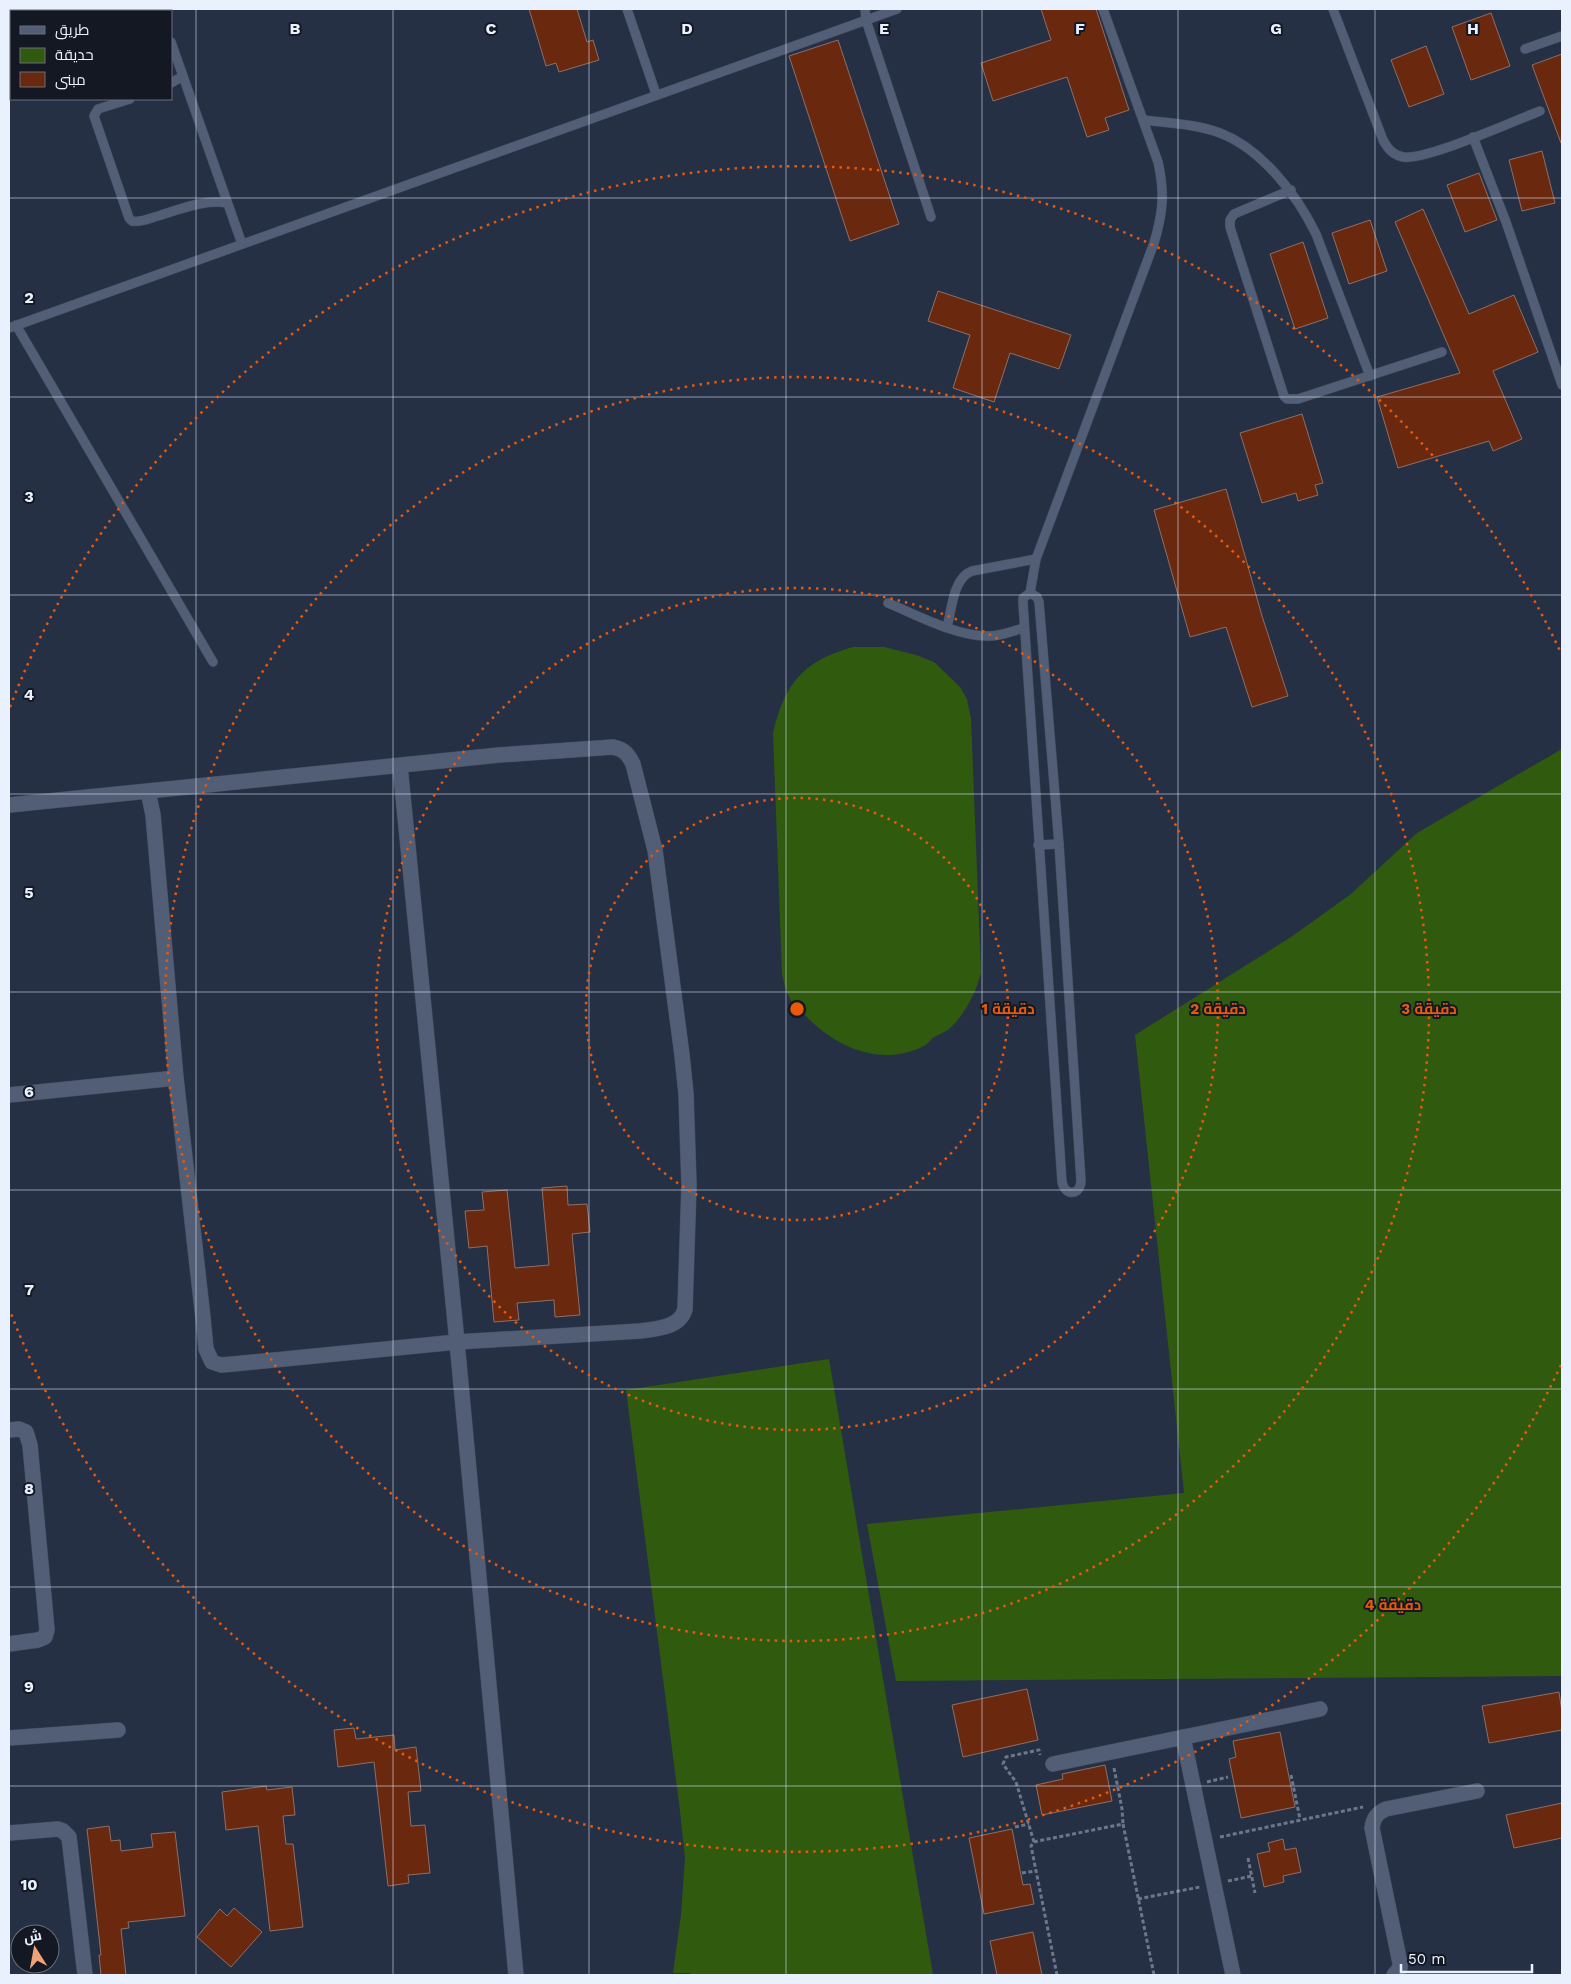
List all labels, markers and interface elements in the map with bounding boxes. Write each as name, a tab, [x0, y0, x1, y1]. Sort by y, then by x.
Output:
legend	[10, 10, 172, 100]
text: B	[290, 19, 301, 38]
text: C	[486, 19, 497, 38]
text: D	[681, 19, 693, 38]
text: E	[879, 19, 889, 38]
text: F	[1075, 19, 1085, 38]
text: G	[1270, 19, 1282, 38]
text: H	[1467, 19, 1479, 38]
text: طريق	[55, 21, 89, 40]
text: حديقة	[55, 46, 94, 64]
text: مبنى	[55, 71, 86, 90]
text: 2	[24, 288, 34, 307]
text: 3	[24, 487, 34, 506]
text: 4	[24, 685, 34, 704]
text: 5	[24, 883, 34, 902]
centre of rings	[788, 1000, 806, 1018]
text: 1 دقيقة	[981, 1000, 1035, 1018]
text: 2 دقيقة	[1190, 1000, 1246, 1018]
text: 3 دقيقة	[1401, 1000, 1457, 1018]
text: 6	[24, 1082, 34, 1101]
text: 7	[24, 1280, 34, 1299]
text: 8	[24, 1479, 34, 1498]
text: 4 دقيقة	[1365, 1596, 1421, 1614]
text: 9	[24, 1677, 34, 1696]
text: 10	[20, 1875, 38, 1894]
north arrow	[10, 1924, 60, 1974]
text: ش	[22, 1927, 43, 1947]
scale bar	[1401, 1942, 1532, 1974]
text: 50 m	[1408, 1950, 1445, 1968]

